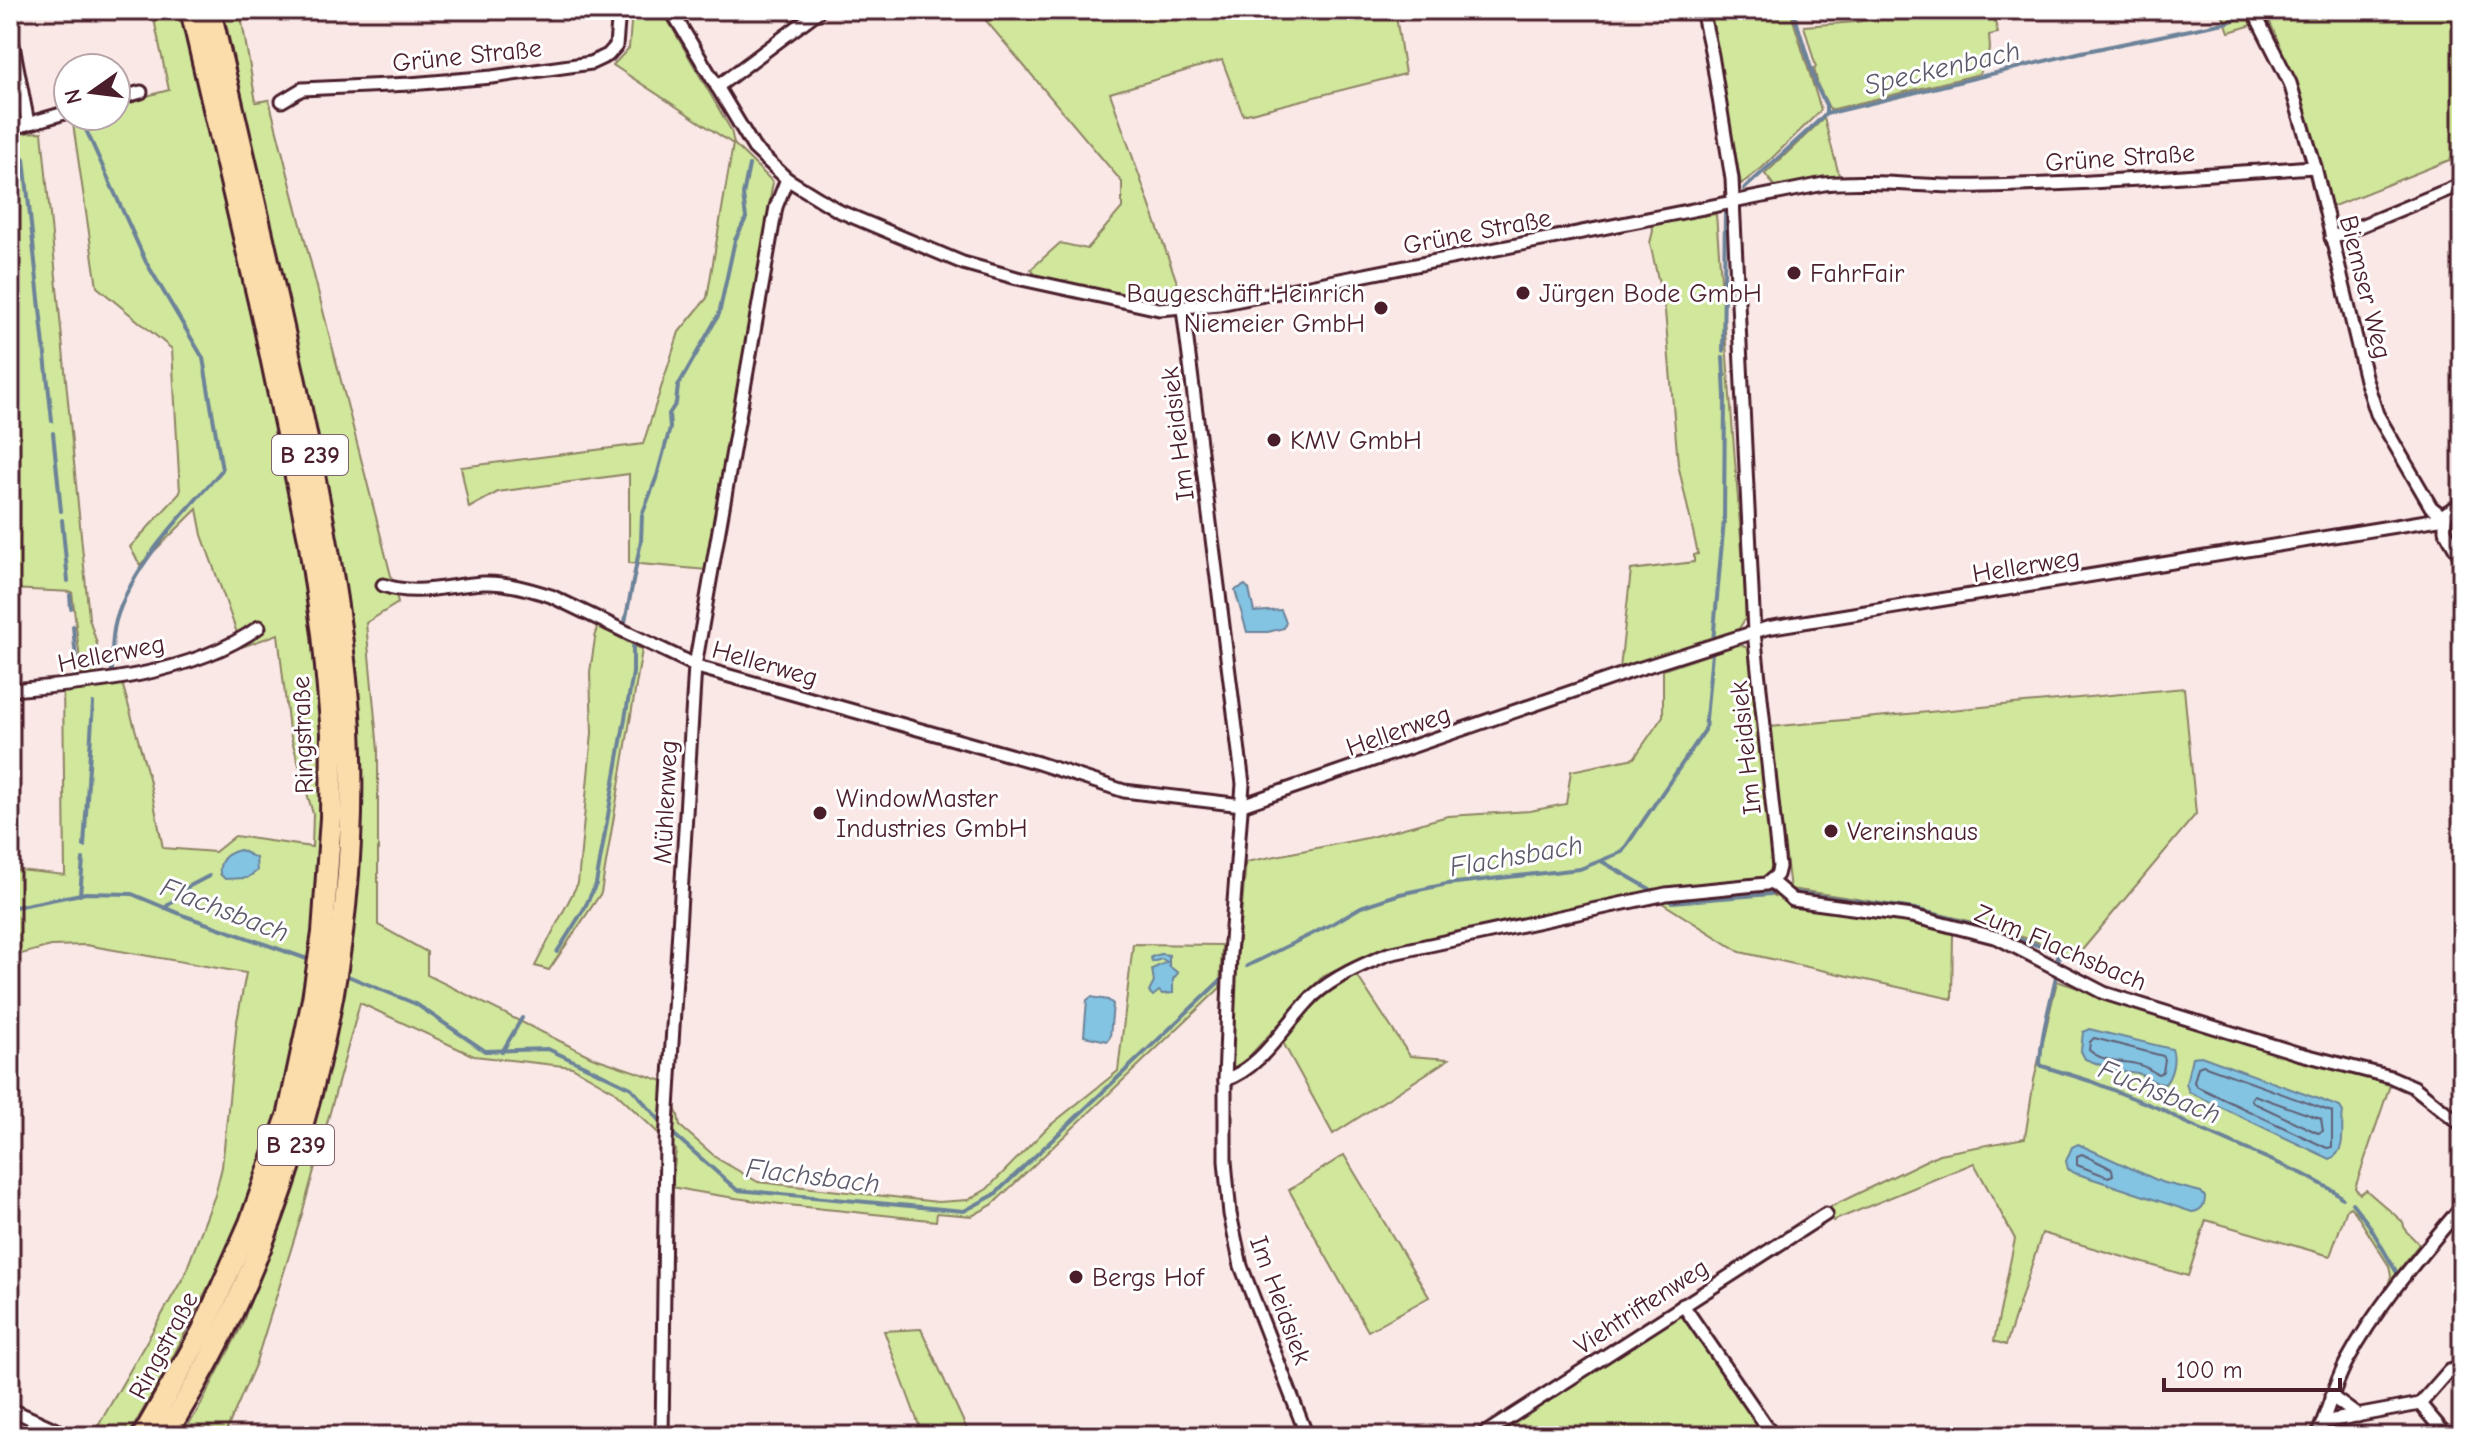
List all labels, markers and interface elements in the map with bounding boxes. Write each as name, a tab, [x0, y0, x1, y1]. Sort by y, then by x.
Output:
street label: Grüne Straße	[391, 33, 543, 79]
water label: Speckenbach	[1861, 34, 2023, 101]
north arrow	[52, 52, 132, 132]
text: N	[59, 86, 88, 107]
street label: Grüne Straße	[2044, 138, 2196, 178]
street label: Grüne Straße	[1401, 203, 1554, 261]
street label: Biemser Weg	[2333, 212, 2397, 362]
place label: FahrFair	[1810, 259, 1905, 289]
marker: FahrFair	[1785, 264, 1803, 282]
place label: Baugeschäft Heinrich Niemeier GmbH	[1127, 279, 1365, 339]
place label: Jürgen Bode GmbH	[1539, 279, 1762, 309]
marker: Jürgen Bode GmbH	[1514, 284, 1532, 302]
marker: Baugeschäft Heinrich Niemeier GmbH	[1372, 299, 1390, 317]
street label: Im Heidsiek	[1155, 365, 1201, 502]
place label: KMV GmbH	[1290, 426, 1422, 456]
marker: KMV GmbH	[1265, 431, 1283, 449]
road number: B 239	[272, 435, 348, 475]
street label: Hellerweg	[1970, 543, 2082, 589]
street label: Hellerweg	[55, 629, 167, 679]
street label: Hellerweg	[708, 635, 821, 693]
street label: Ringstraße	[286, 676, 320, 794]
street label: Im Heidsiek	[1724, 679, 1768, 816]
street label: Hellerweg	[1342, 699, 1454, 763]
street label: Mühlenweg	[648, 739, 684, 865]
place label: WindowMaster Industries GmbH	[836, 784, 1027, 844]
marker: WindowMaster Industries GmbH	[811, 804, 829, 822]
place label: Vereinshaus	[1847, 817, 1978, 847]
marker: Vereinshaus	[1822, 822, 1840, 840]
water label: Flachsbach	[1447, 829, 1585, 883]
water label: Flachsbach	[156, 871, 293, 949]
street label: Zum Flachsbach	[1970, 898, 2151, 998]
water label: Fuchsbach	[2094, 1053, 2225, 1131]
road number: B 239	[258, 1125, 334, 1165]
water label: Flachsbach	[744, 1152, 882, 1200]
street label: Im Heidsiek	[1243, 1232, 1317, 1369]
street label: Viehtriftenweg	[1569, 1252, 1714, 1361]
place label: Bergs Hof	[1092, 1263, 1205, 1293]
marker: Bergs Hof	[1067, 1268, 1085, 1286]
street label: Ringstraße	[123, 1286, 205, 1405]
scale bar	[2164, 1342, 2340, 1392]
text: 100 m	[2176, 1356, 2243, 1384]

